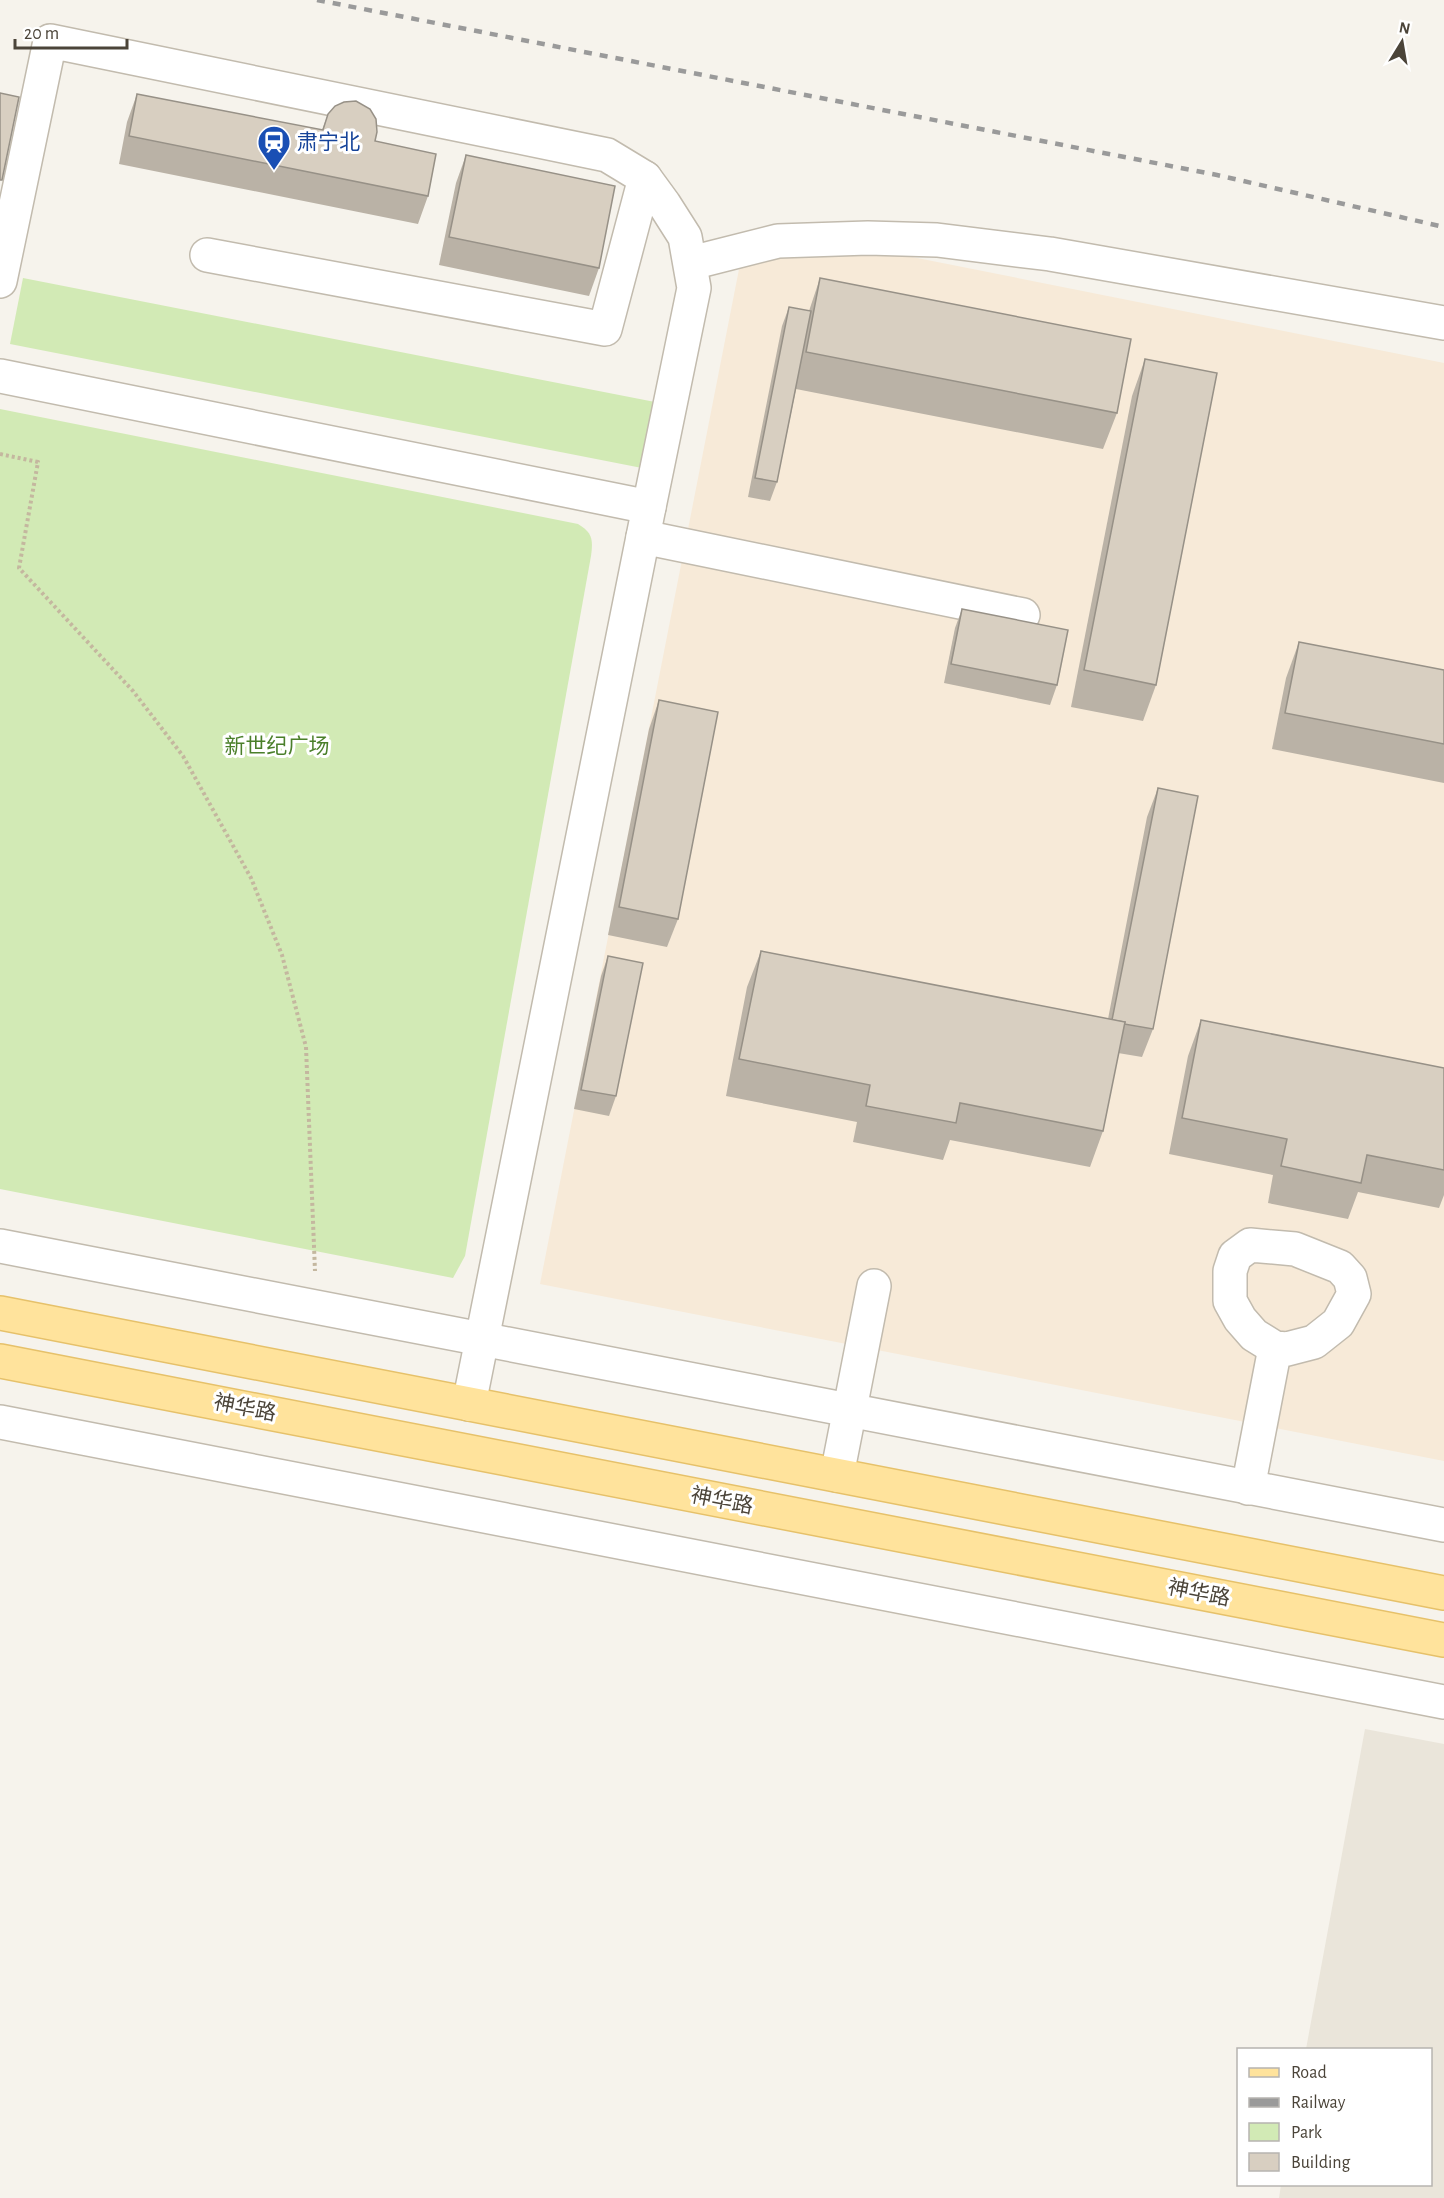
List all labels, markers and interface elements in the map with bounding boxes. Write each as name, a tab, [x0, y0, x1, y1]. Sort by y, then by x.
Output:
scale bar	[15, 12, 128, 50]
north arrow	[1372, 12, 1432, 72]
text: N	[1398, 19, 1412, 37]
text: 20 m	[24, 25, 59, 43]
station icon: 肃宁北	[256, 124, 292, 171]
place label: 肃宁北	[297, 131, 360, 153]
park label: 新世纪广场	[225, 735, 330, 757]
street label: 神华路	[212, 1391, 278, 1424]
street label: 神华路	[689, 1484, 755, 1517]
street label: 神华路	[1166, 1576, 1232, 1609]
legend	[1237, 2048, 1432, 2186]
text: Road	[1291, 2064, 1327, 2082]
text: Railway	[1291, 2094, 1346, 2112]
text: Park	[1291, 2124, 1323, 2142]
text: Building	[1291, 2154, 1351, 2172]

